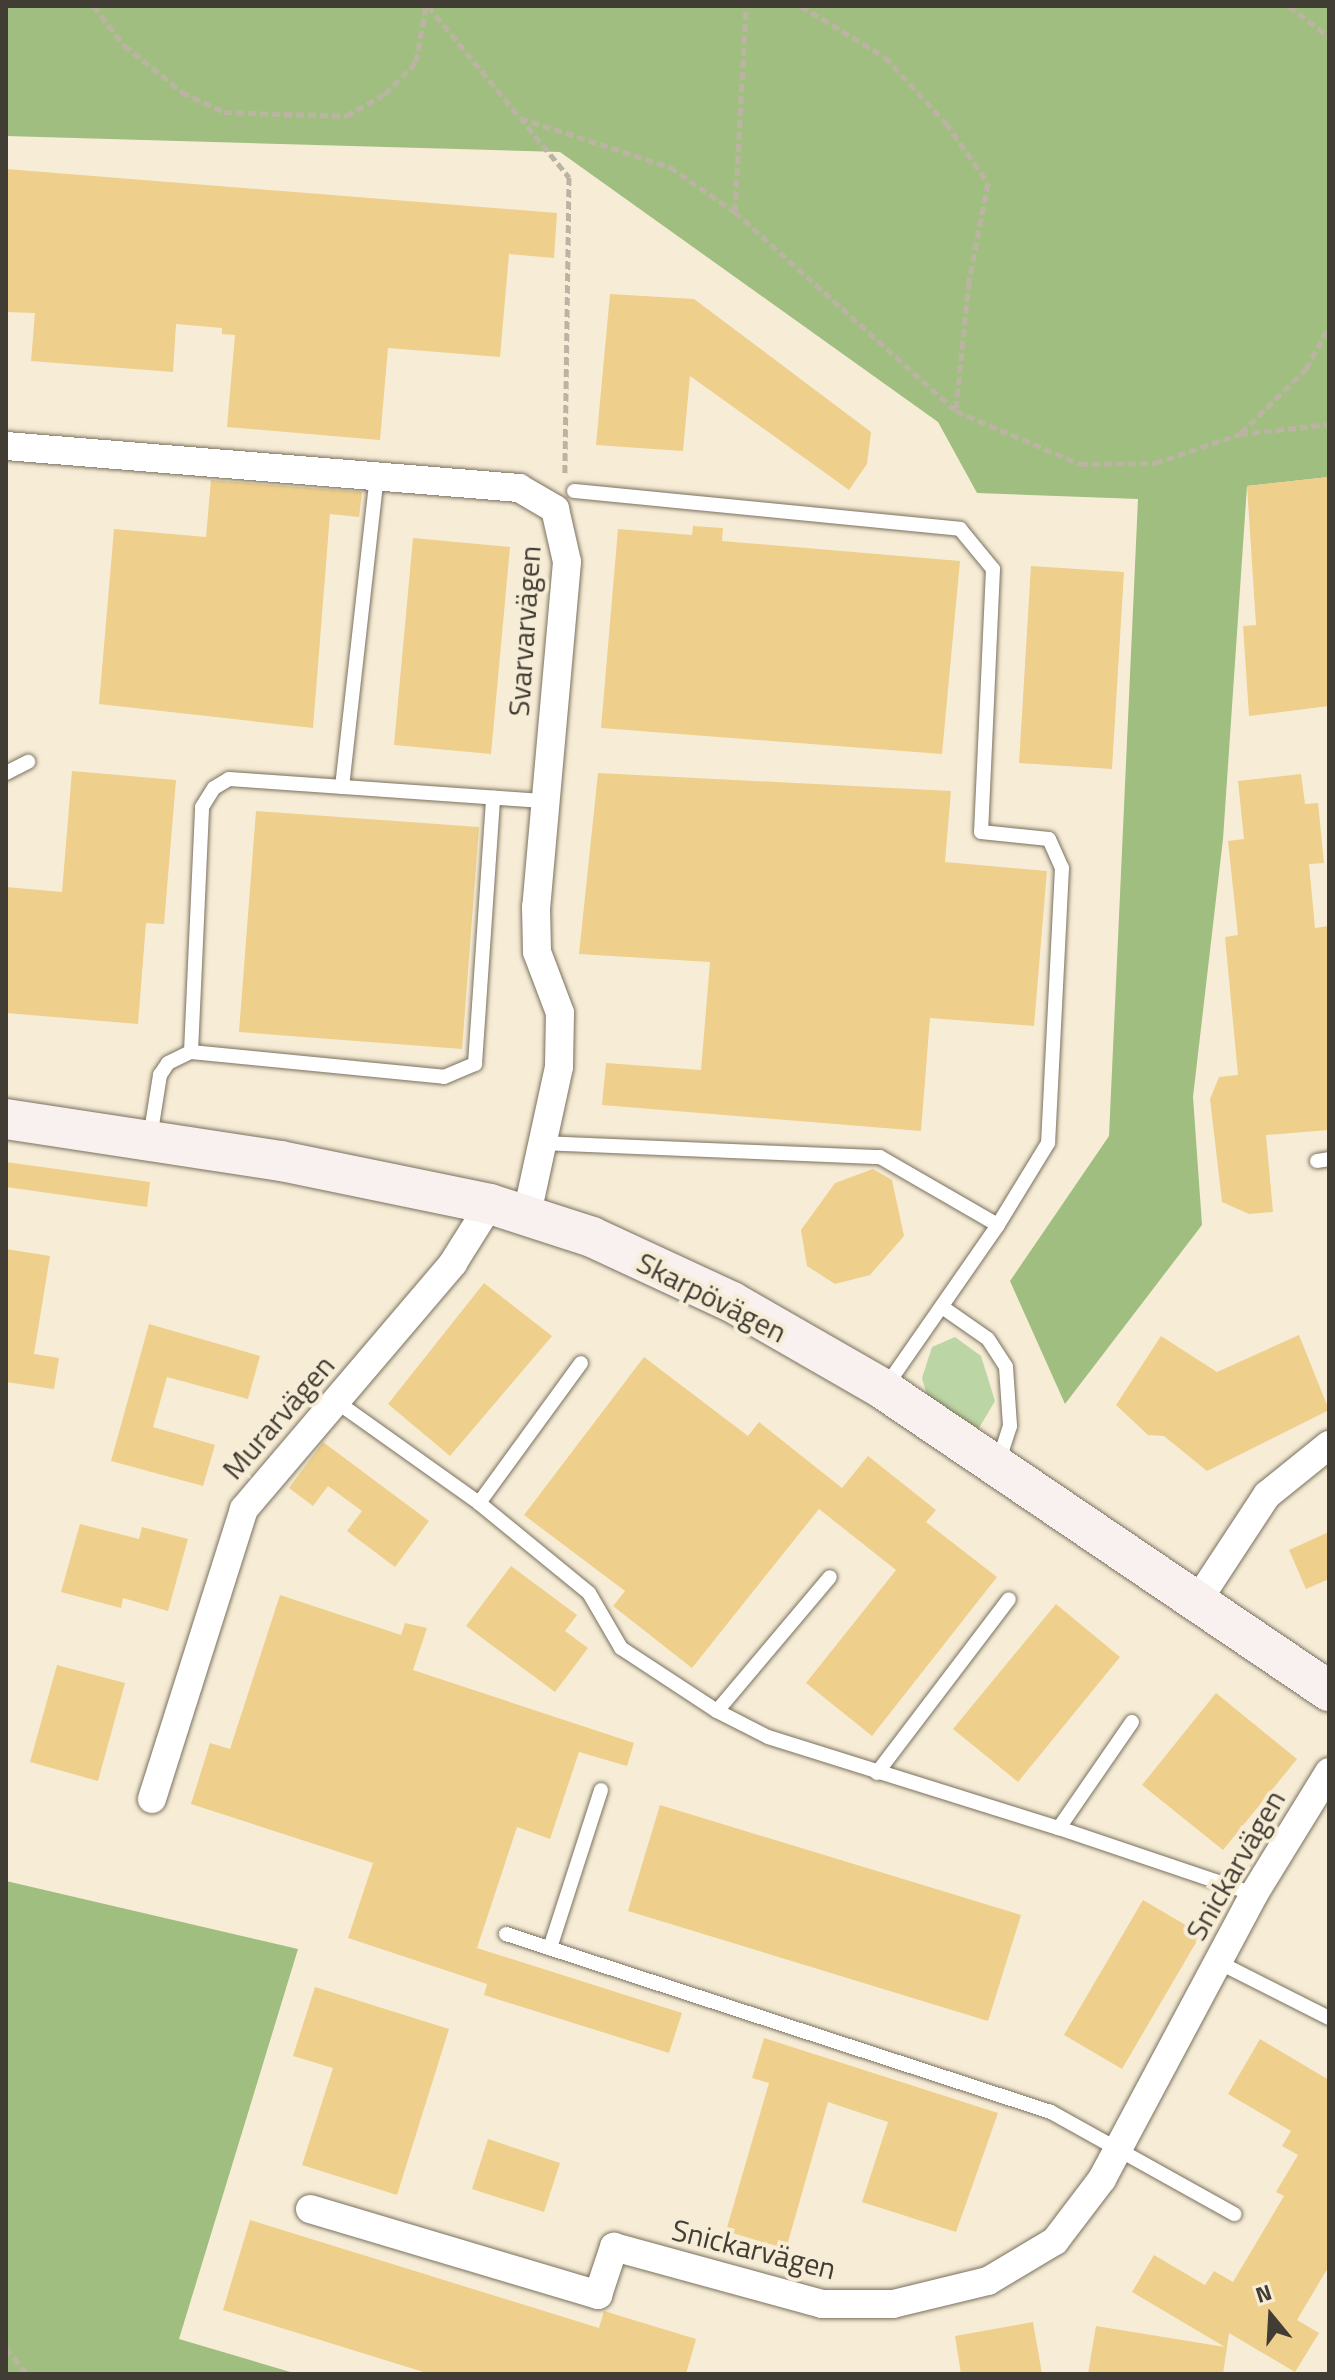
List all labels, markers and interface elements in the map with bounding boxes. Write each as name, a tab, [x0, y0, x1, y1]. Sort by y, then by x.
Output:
street label: Svarvarvägen	[500, 544, 548, 718]
street label: Skarpövägen	[631, 1244, 793, 1350]
street label: Murarvägen	[214, 1348, 342, 1486]
street label: Snickarvägen	[1178, 1783, 1292, 1947]
street label: Snickarvägen	[668, 2211, 840, 2287]
text: N	[1251, 2275, 1276, 2312]
north arrow	[1231, 2276, 1311, 2356]

